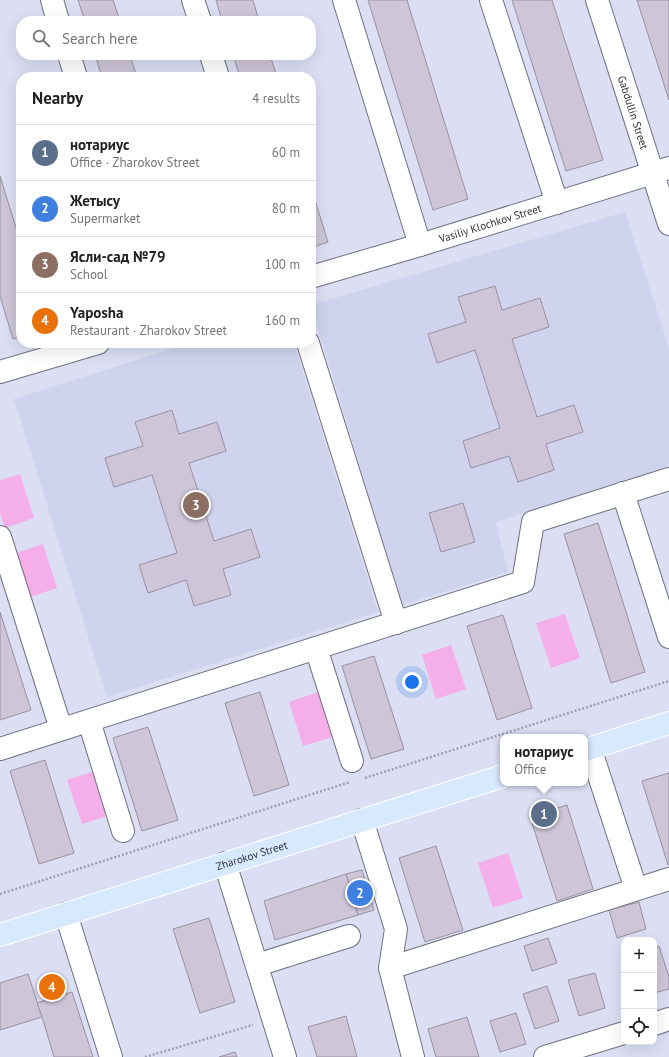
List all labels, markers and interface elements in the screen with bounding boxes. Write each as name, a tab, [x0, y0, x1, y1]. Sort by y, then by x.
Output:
search box	[16, 16, 316, 60]
icon: search	[30, 27, 52, 49]
text: Search here	[62, 29, 138, 48]
street label: Gabdullin Street	[615, 74, 652, 151]
text: Nearby	[32, 87, 83, 109]
text: 4 results	[252, 90, 300, 107]
text: нотариус	[70, 135, 130, 154]
text: 1	[41, 144, 49, 161]
text: 60 m	[272, 144, 300, 161]
text: Office · Zharokov Street	[70, 154, 200, 171]
text: Жетысу	[70, 191, 120, 210]
text: 2	[41, 200, 49, 217]
text: 80 m	[272, 200, 300, 217]
street label: Vasiliy Klochkov Street	[436, 201, 543, 246]
text: Supermarket	[70, 210, 140, 227]
text: Ясли-сад №79	[70, 247, 165, 266]
text: 3	[41, 256, 49, 273]
text: 100 m	[265, 256, 300, 273]
text: School	[70, 266, 108, 283]
text: Yaposha	[70, 303, 123, 322]
text: 4	[41, 312, 49, 329]
text: 160 m	[265, 312, 300, 329]
text: Restaurant · Zharokov Street	[70, 322, 227, 339]
pin: 3	[183, 490, 209, 520]
your location	[402, 672, 422, 692]
popup	[500, 734, 588, 786]
text: нотариус	[514, 742, 574, 761]
text: Office	[514, 761, 546, 778]
pin: 1	[531, 799, 557, 829]
street label: Zharokov Street	[214, 838, 289, 873]
pin: 2	[347, 878, 373, 908]
map controls	[621, 937, 657, 1045]
button: +	[621, 937, 657, 973]
pin: 4	[39, 972, 65, 1002]
button: −	[621, 973, 657, 1009]
button: locate	[621, 1009, 657, 1045]

